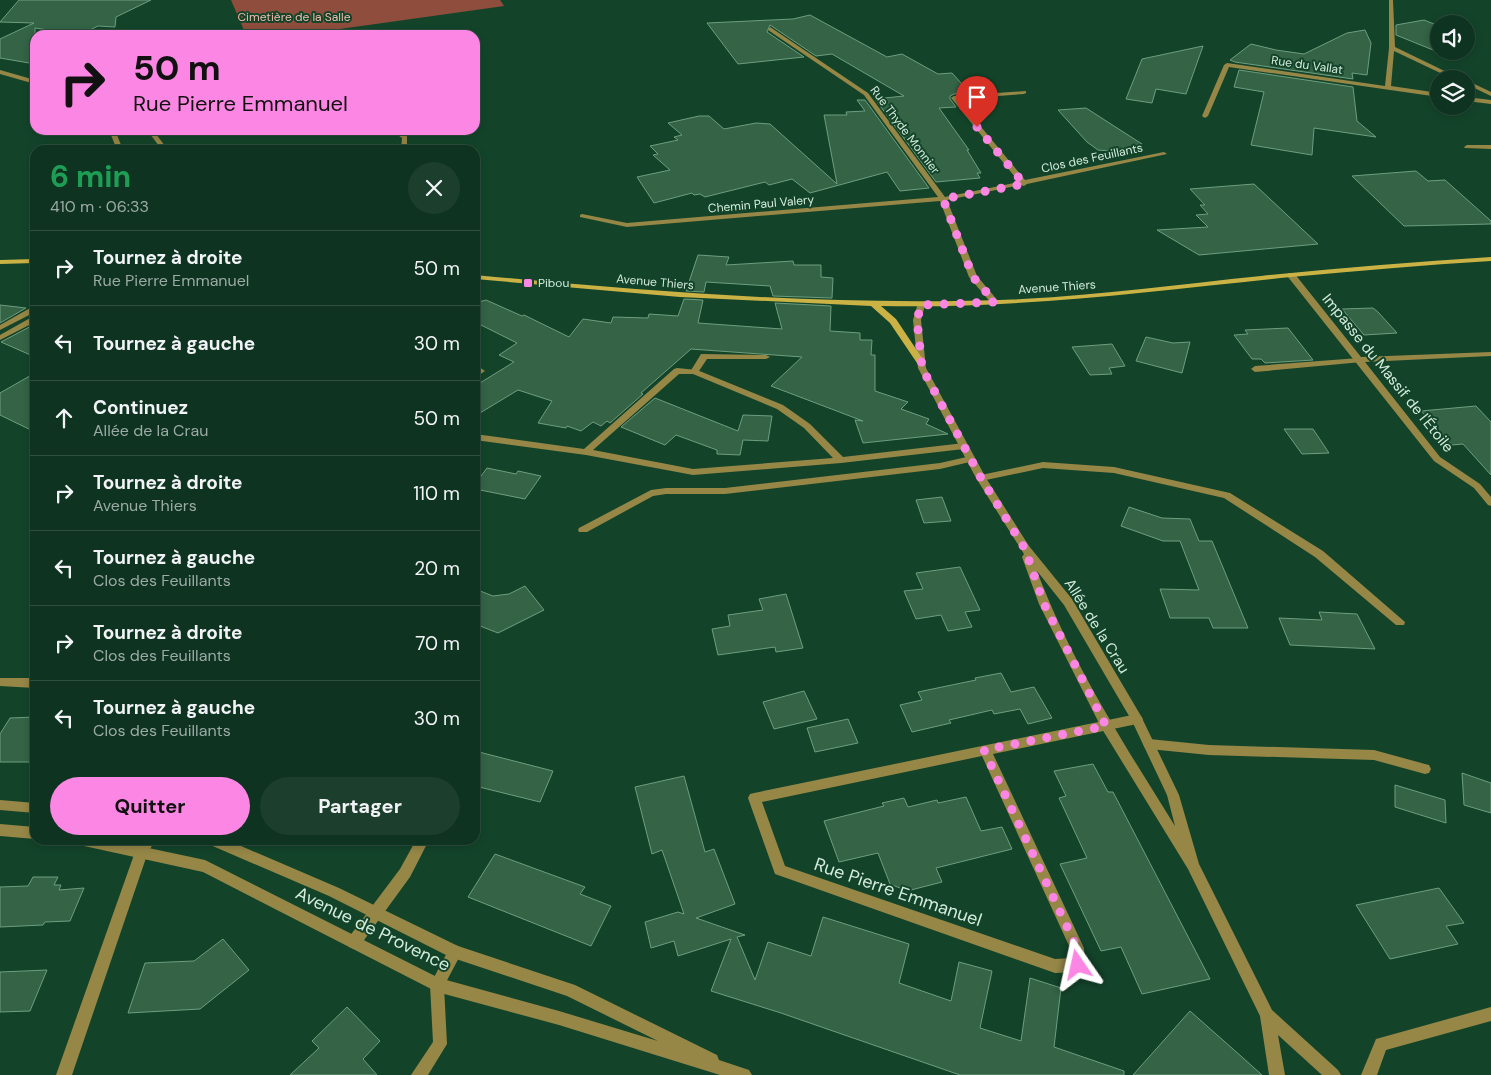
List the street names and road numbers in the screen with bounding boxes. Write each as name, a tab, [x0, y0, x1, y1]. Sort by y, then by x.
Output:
street label: Rue du Vallat	[1270, 52, 1344, 78]
street label: Rue Thyde Monnier	[867, 83, 944, 178]
street label: Clos des Feuillants	[1040, 139, 1144, 177]
street label: Chemin Paul Valery	[707, 191, 815, 217]
street label: Avenue Thiers	[616, 271, 694, 293]
street label: Avenue Thiers	[1018, 276, 1096, 298]
street label: Impasse du Massif de l'Étoile	[1318, 290, 1458, 456]
street label: Allée de la Crau	[1060, 575, 1134, 677]
street label: Rue Pierre Emmanuel	[811, 852, 985, 932]
street label: Avenue de Provence	[292, 881, 454, 977]

